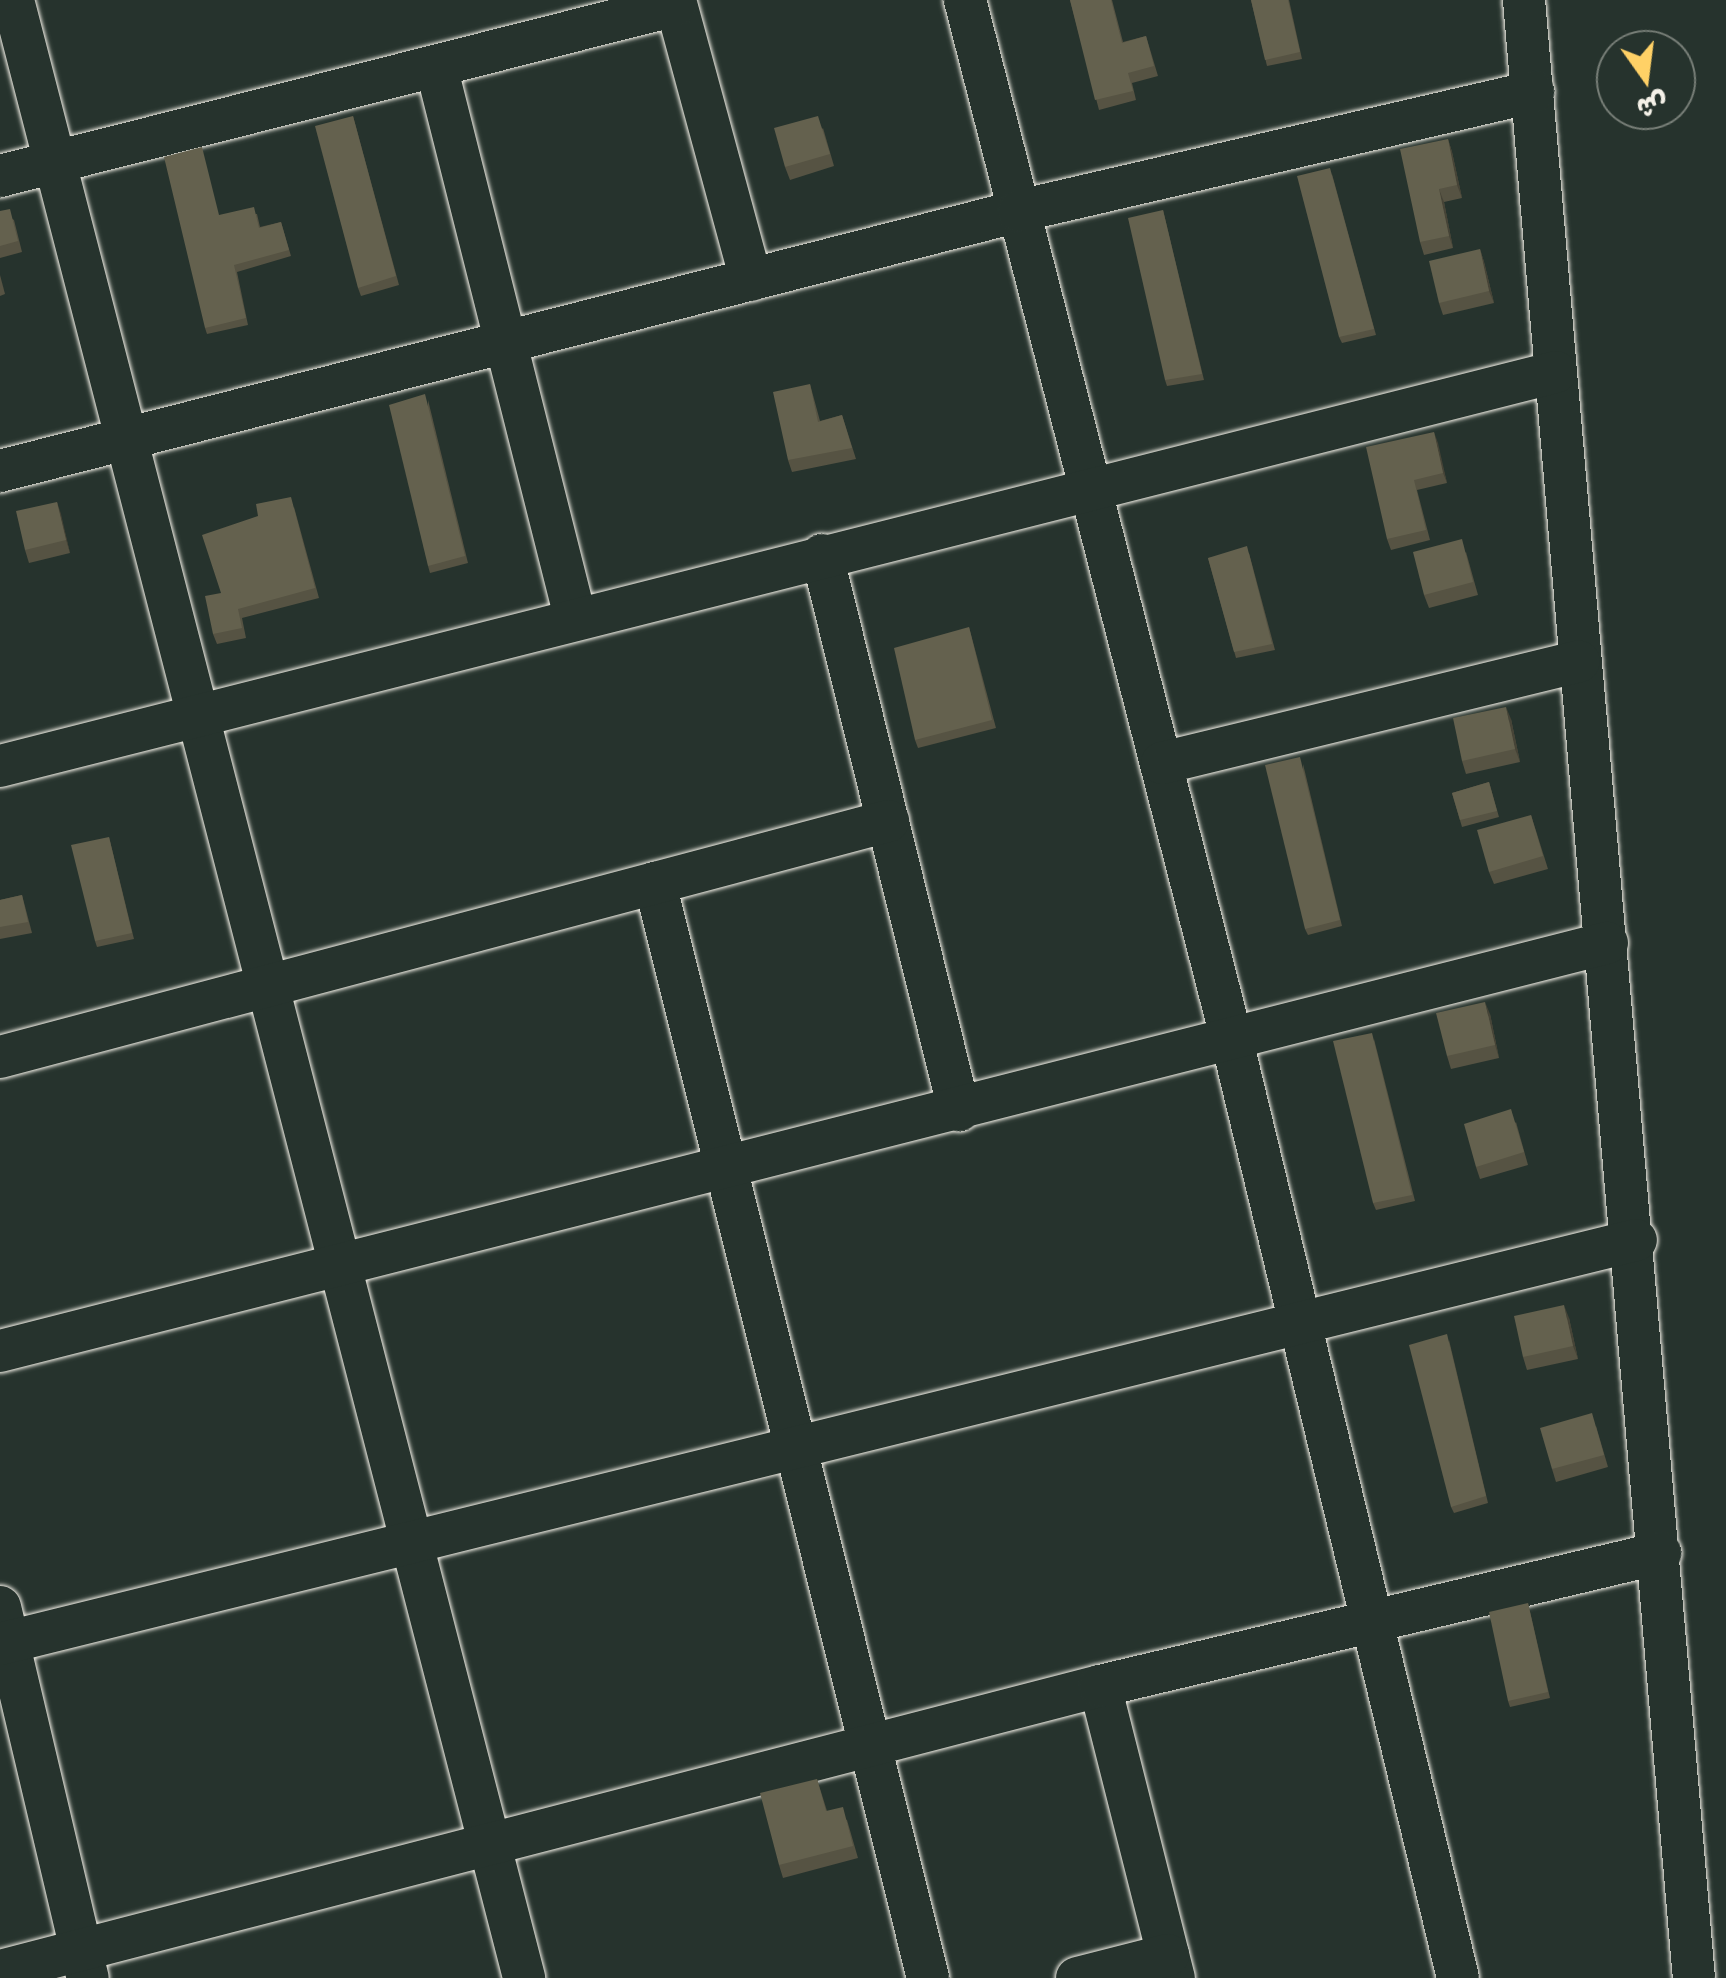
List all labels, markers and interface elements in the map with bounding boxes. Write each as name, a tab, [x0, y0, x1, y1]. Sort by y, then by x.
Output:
north arrow	[1596, 30, 1696, 130]
text: ش	[1633, 86, 1672, 128]

